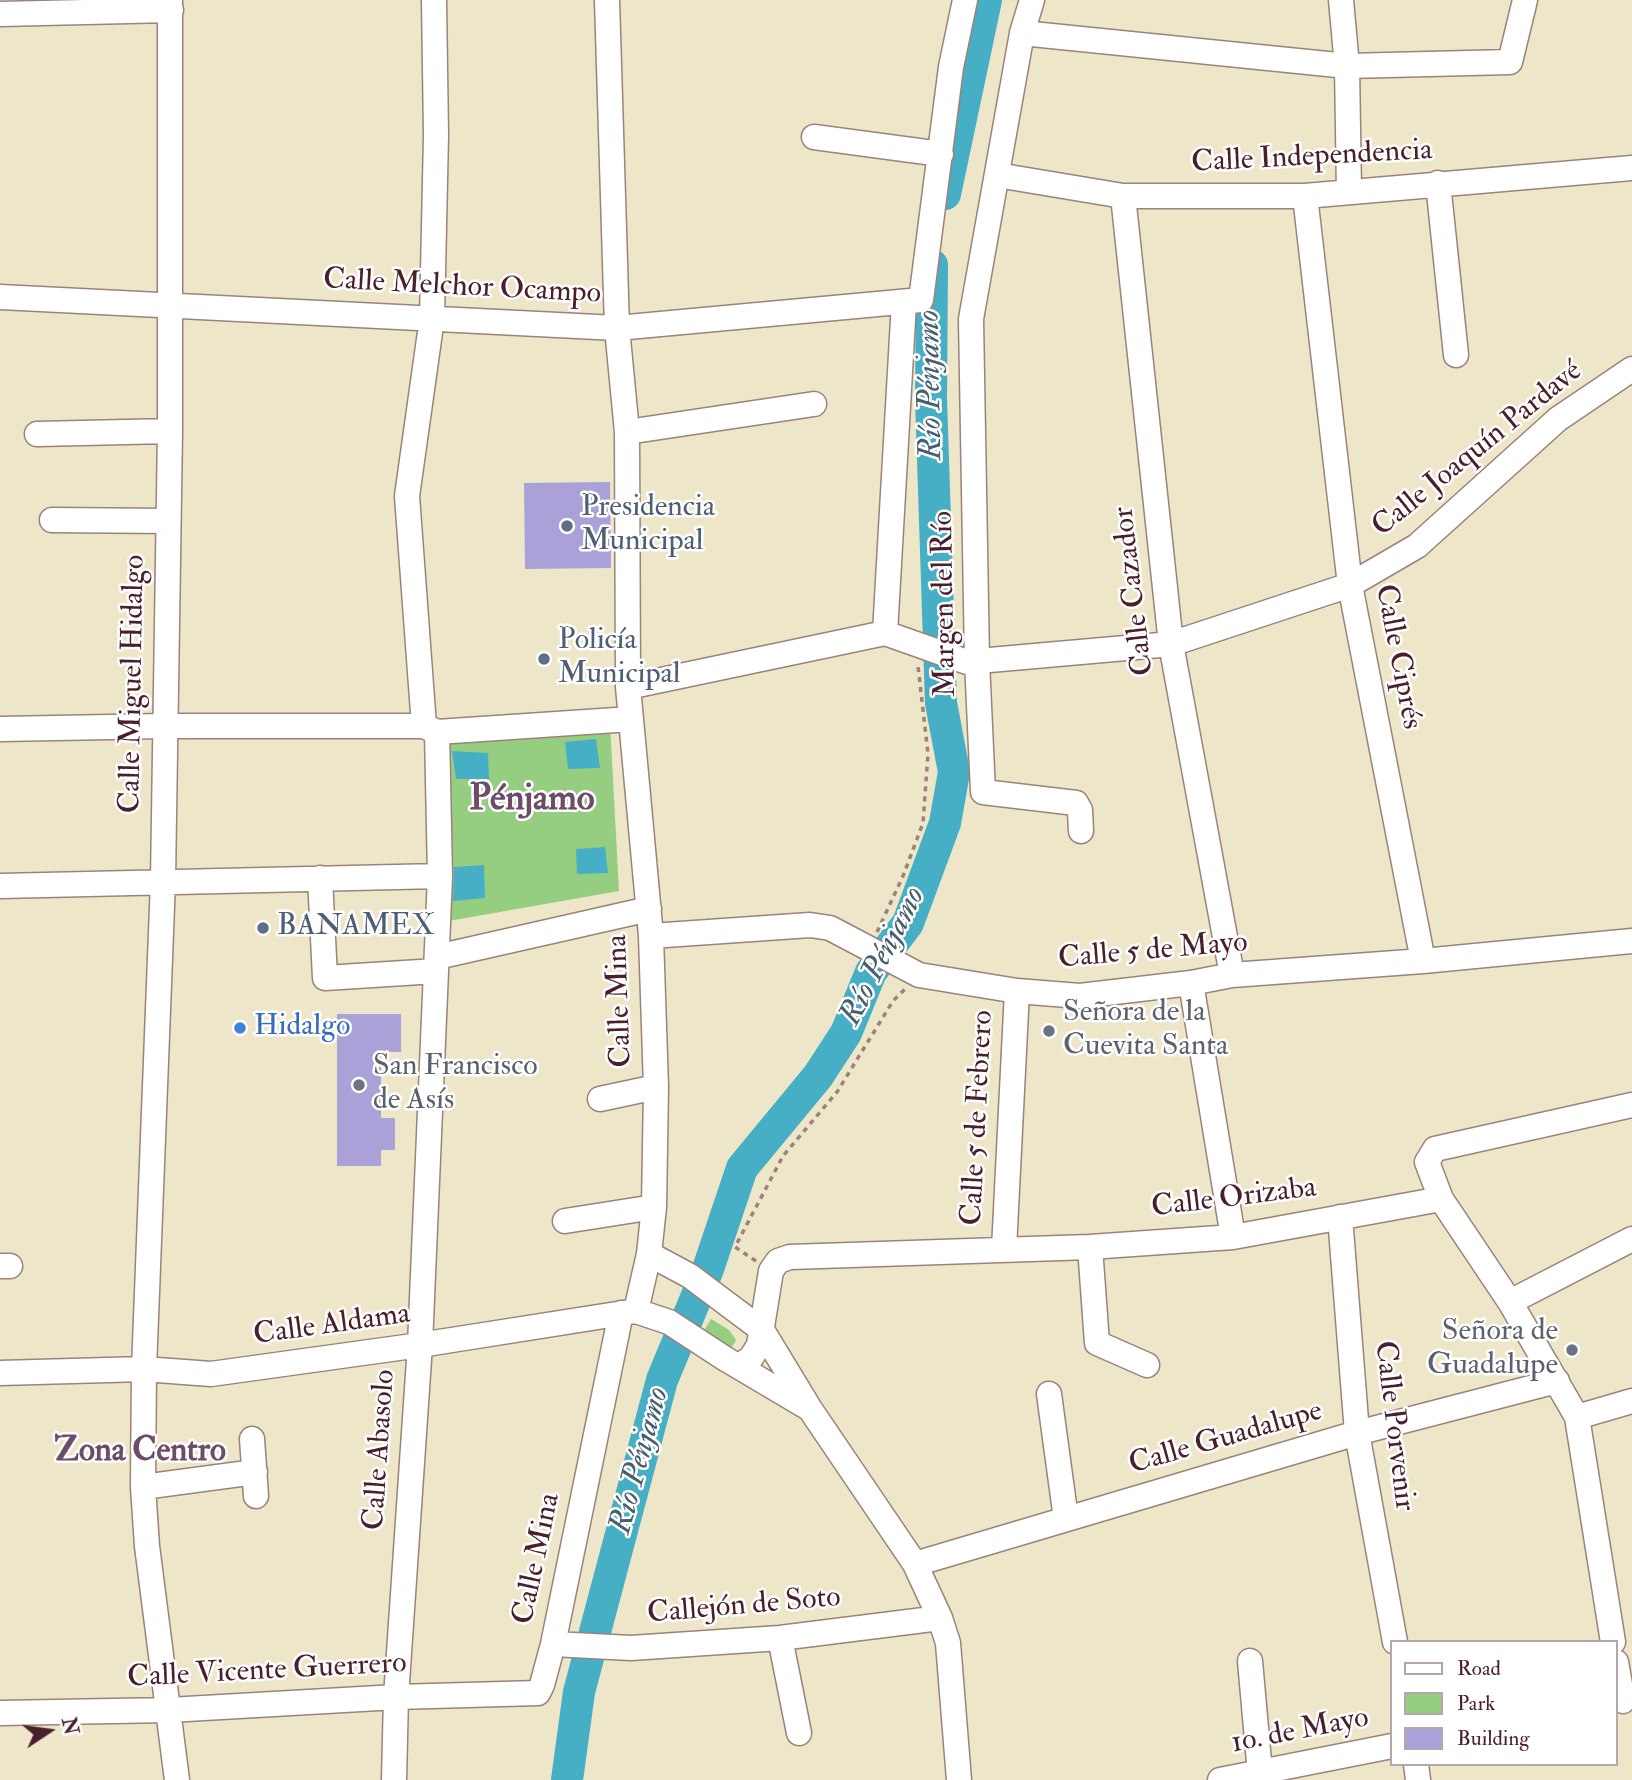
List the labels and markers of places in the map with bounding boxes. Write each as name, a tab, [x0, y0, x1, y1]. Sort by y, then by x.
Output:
place label: Presidencia Municipal	[581, 491, 715, 562]
marker: Presidencia Municipal	[559, 518, 575, 534]
place label: Policía Municipal	[558, 624, 681, 694]
marker: Policía Municipal	[536, 651, 552, 667]
place label: BANAMEX	[277, 910, 435, 946]
marker: BANAMEX	[255, 920, 271, 936]
place label: Señora de la Cuevita Santa	[1063, 996, 1228, 1066]
place label: Hidalgo	[254, 1010, 350, 1046]
marker: Hidalgo	[232, 1020, 248, 1036]
marker: Señora de la Cuevita Santa	[1041, 1023, 1057, 1039]
place label: San Francisco de Asís	[373, 1050, 538, 1120]
marker: San Francisco de Asís	[351, 1077, 367, 1093]
place label: Señora de Guadalupe	[1427, 1315, 1558, 1386]
marker: Señora de Guadalupe	[1564, 1342, 1580, 1358]

